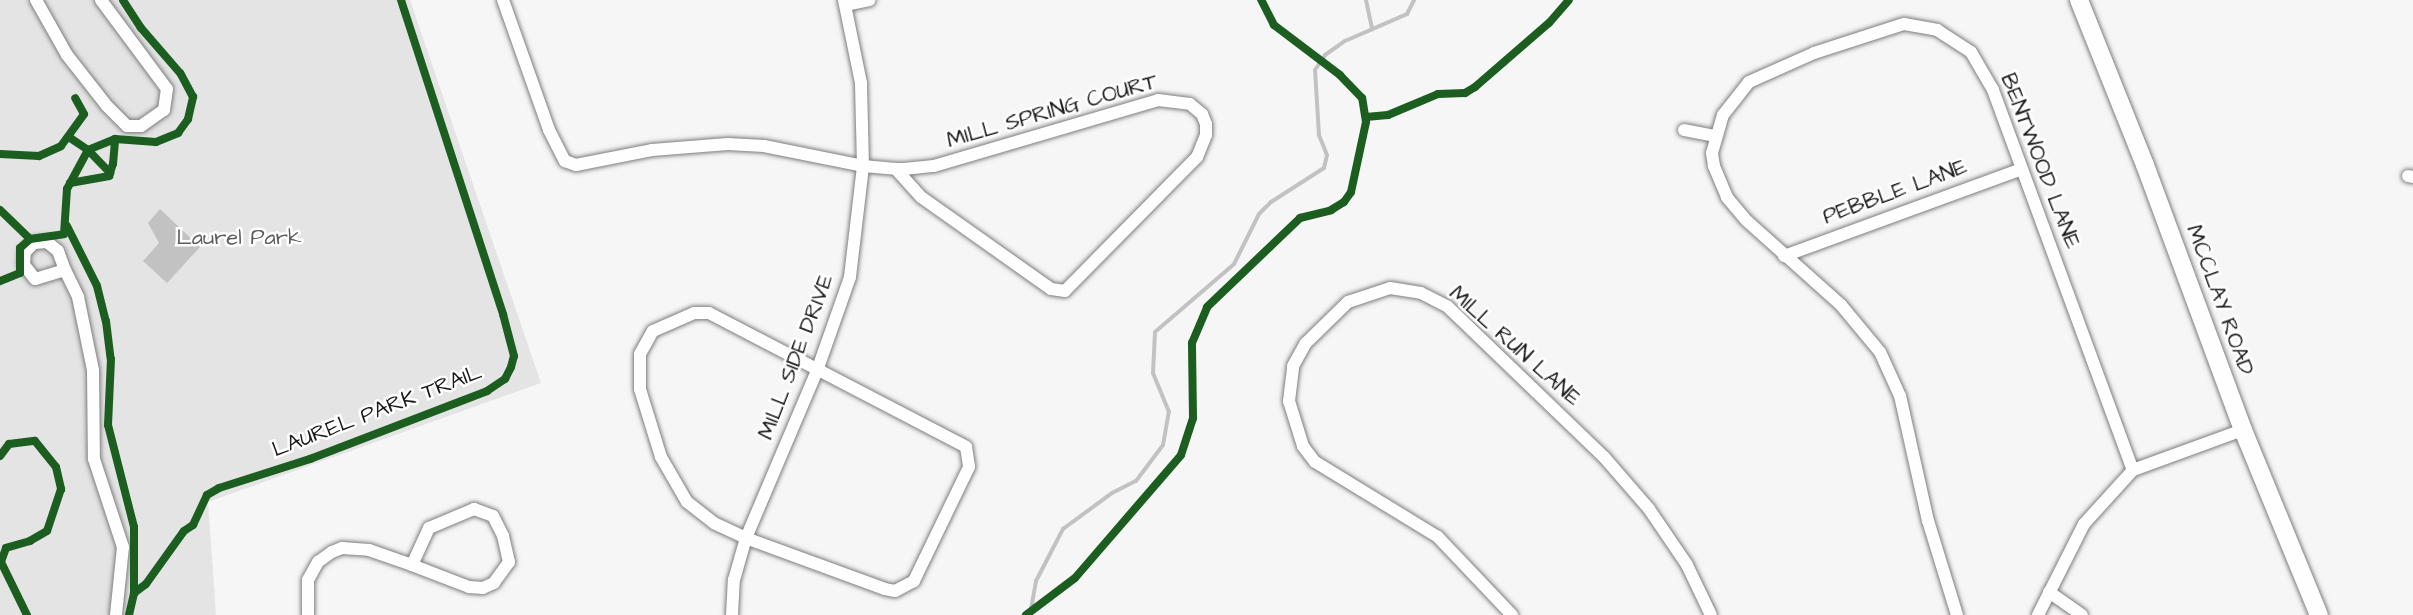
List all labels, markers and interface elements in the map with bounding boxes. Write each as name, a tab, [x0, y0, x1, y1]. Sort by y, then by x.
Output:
street label: MILL SPRING COURT	[944, 68, 1160, 154]
street label: BENTWOOD LANE	[1994, 70, 2086, 252]
street label: PEBBLE LANE	[1819, 154, 1971, 230]
street label: MCCLAY ROAD	[2181, 221, 2259, 379]
park label: Laurel Park	[177, 225, 301, 251]
street label: MILL SIDE DRIVE	[752, 271, 840, 443]
street label: MILL RUN LANE	[1444, 280, 1586, 412]
street label: LAUREL PARK TRAIL	[268, 359, 486, 463]

